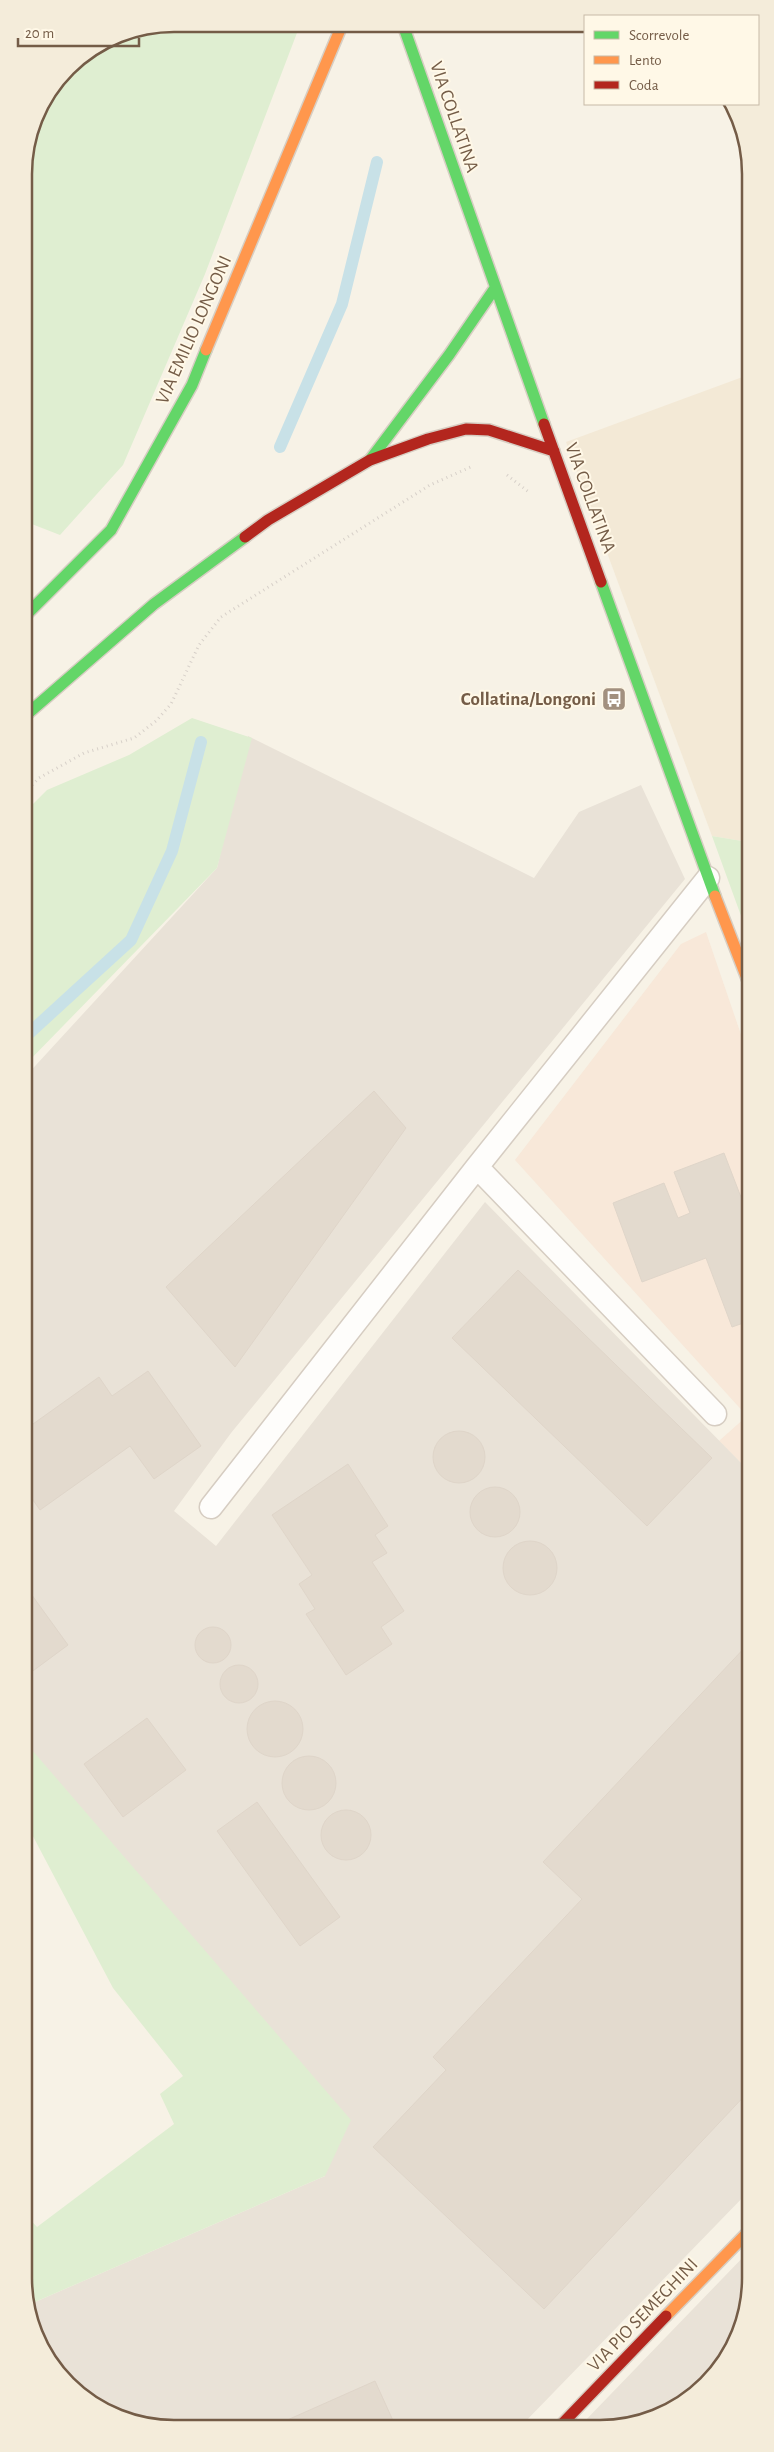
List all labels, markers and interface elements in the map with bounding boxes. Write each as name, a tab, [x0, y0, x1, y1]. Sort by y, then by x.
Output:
scale bar	[18, 15, 139, 47]
legend	[584, 15, 759, 105]
text: 20 m	[25, 26, 54, 41]
text: Scorrevole	[629, 28, 690, 43]
text: Lento	[629, 53, 662, 68]
street label: VIA COLLATINA	[426, 59, 482, 175]
text: Coda	[629, 78, 659, 93]
street label: VIA EMILIO LONGONI	[153, 253, 235, 407]
street label: VIA COLLATINA	[561, 440, 619, 556]
bus stop icon: Collatina/Longoni	[601, 686, 627, 712]
place label: Collatina/Longoni	[461, 690, 596, 709]
street label: VIA PIO SEMEGHINI	[584, 2255, 702, 2375]

